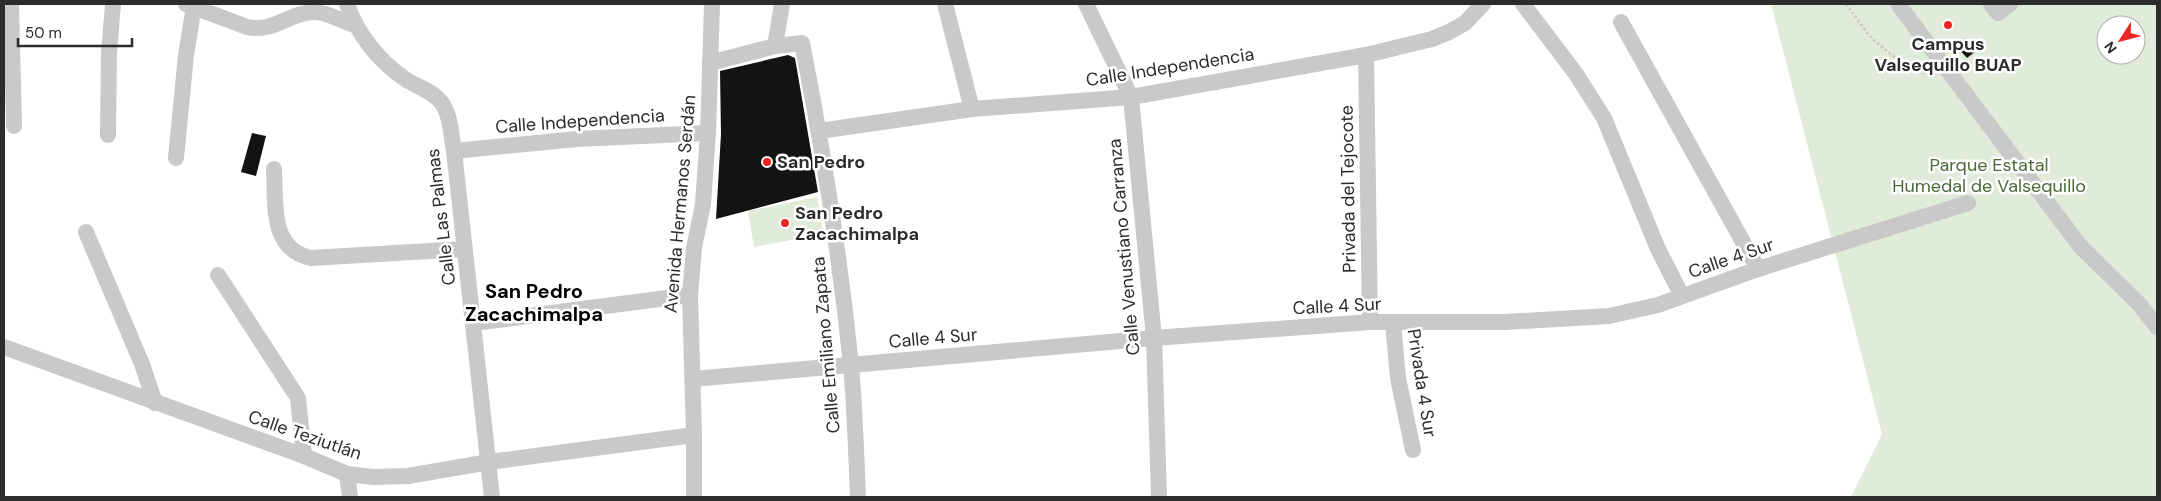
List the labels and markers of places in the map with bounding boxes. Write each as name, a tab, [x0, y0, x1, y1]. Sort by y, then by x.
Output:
marker: Campus Valsequillo BUAP	[1942, 19, 1954, 31]
place label: Campus Valsequillo BUAP	[1874, 32, 2022, 77]
place label: San Pedro	[777, 150, 865, 174]
marker: San Pedro	[761, 156, 773, 168]
place label: San Pedro Zacachimalpa	[795, 201, 919, 246]
marker: San Pedro Zacachimalpa	[779, 217, 791, 229]

